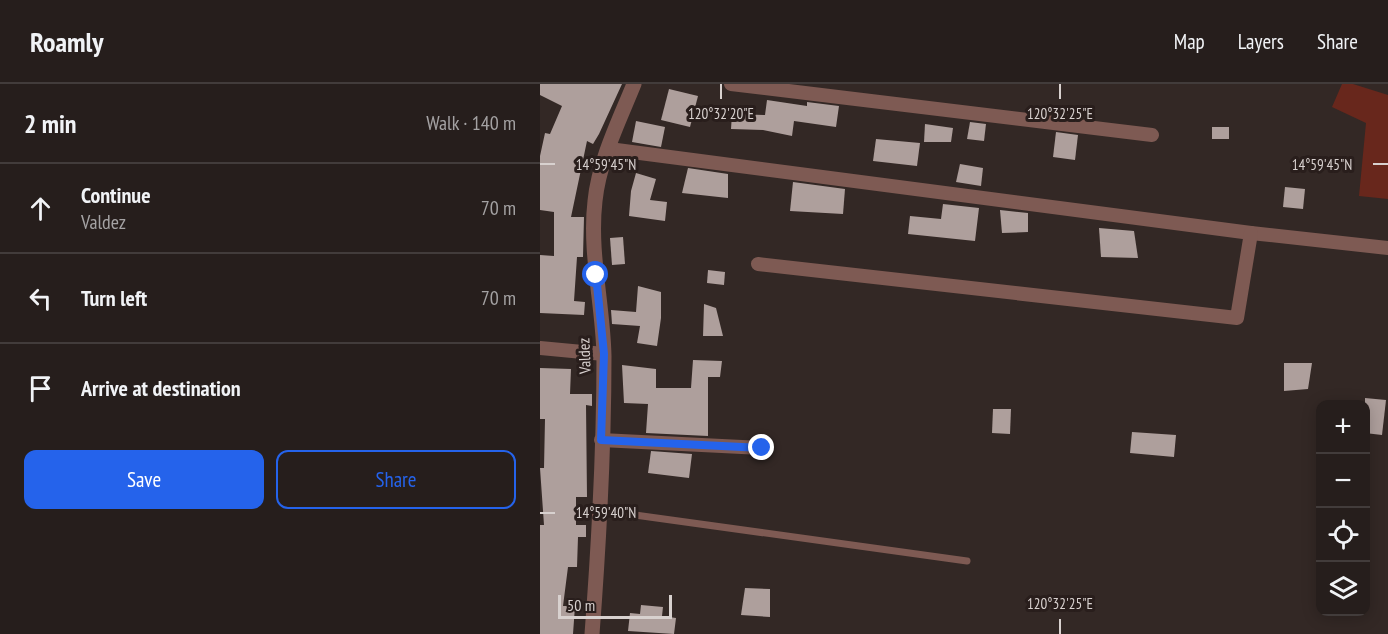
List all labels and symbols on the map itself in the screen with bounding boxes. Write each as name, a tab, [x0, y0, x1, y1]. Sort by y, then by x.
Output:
text: 120°32'20"E	[688, 104, 754, 123]
text: 120°32'25"E	[1027, 104, 1093, 123]
text: 14°59'45"N	[576, 155, 636, 174]
text: 14°59'45"N	[1292, 155, 1352, 174]
route start	[582, 261, 608, 287]
street label: Valdez	[573, 337, 595, 375]
route end	[748, 434, 774, 460]
text: 14°59'40"N	[576, 503, 636, 522]
scale bar	[558, 592, 672, 620]
text: 120°32'25"E	[1027, 594, 1093, 613]

